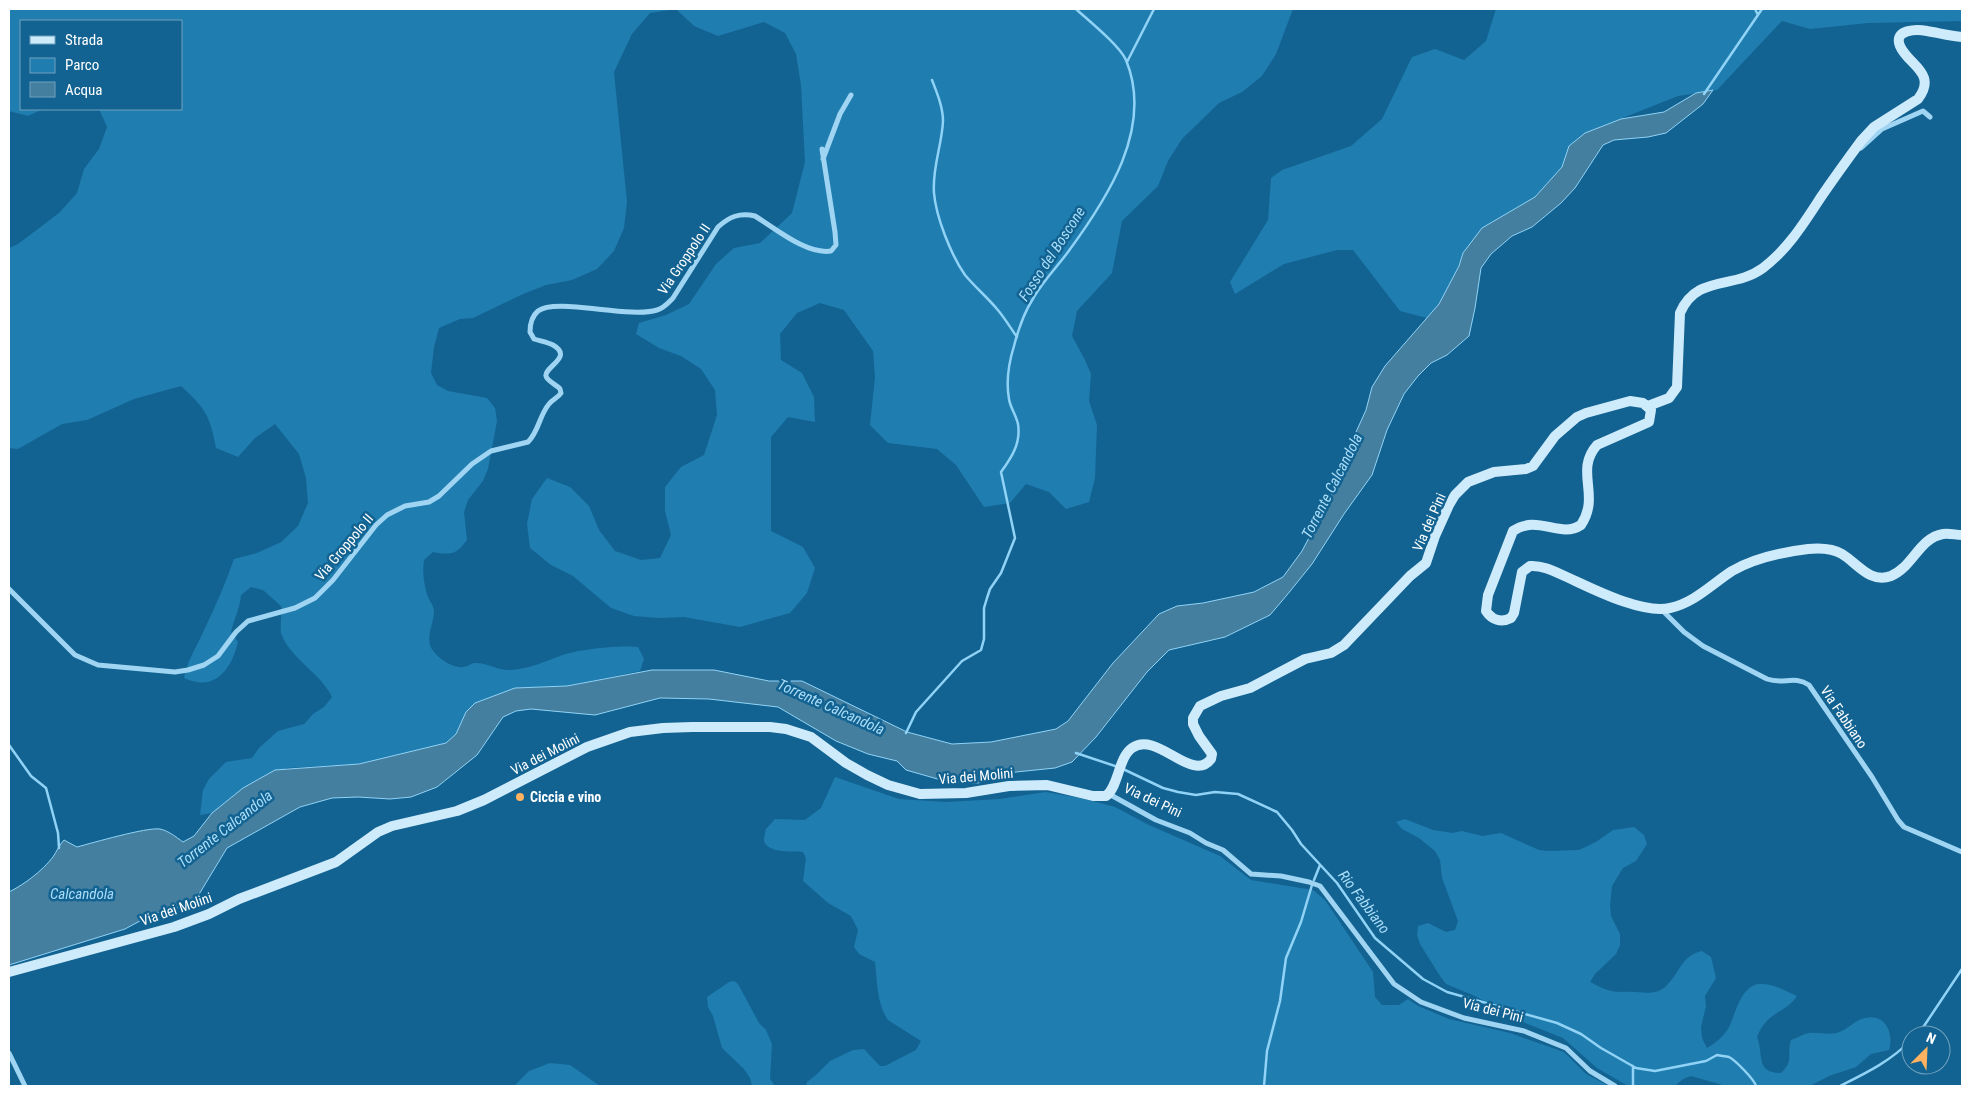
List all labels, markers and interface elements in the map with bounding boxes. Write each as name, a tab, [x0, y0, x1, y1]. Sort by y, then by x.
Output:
legend	[20, 20, 182, 110]
text: Strada	[65, 31, 103, 49]
text: Parco	[65, 56, 99, 74]
text: Acqua	[65, 81, 103, 99]
water label: Fosso del Boscone	[1015, 203, 1089, 304]
street label: Via Groppolo II	[655, 221, 713, 297]
water label: Torrente Calcandola	[1298, 430, 1366, 542]
street label: Via dei Pini	[1409, 490, 1449, 554]
street label: Via Groppolo II	[312, 511, 376, 583]
water label: Torrente Calcandola	[775, 675, 887, 739]
street label: Via Fabbiano	[1817, 683, 1871, 751]
street label: Via dei Molini	[508, 730, 582, 778]
street label: Via dei Molini	[938, 765, 1014, 787]
street label: Via dei Pini	[1122, 780, 1184, 820]
water label: Torrente Calcandola	[174, 786, 276, 872]
place label: Ciccia e vino	[530, 789, 601, 805]
marker: Ciccia e vino	[514, 791, 526, 803]
water label: Rio Fabbiano	[1334, 867, 1394, 937]
water label: Calcandola	[50, 885, 114, 903]
street label: Via dei Molini	[138, 889, 214, 929]
street label: Via dei Pini	[1461, 995, 1525, 1025]
north arrow	[1901, 1025, 1951, 1075]
text: N	[1924, 1029, 1938, 1047]

